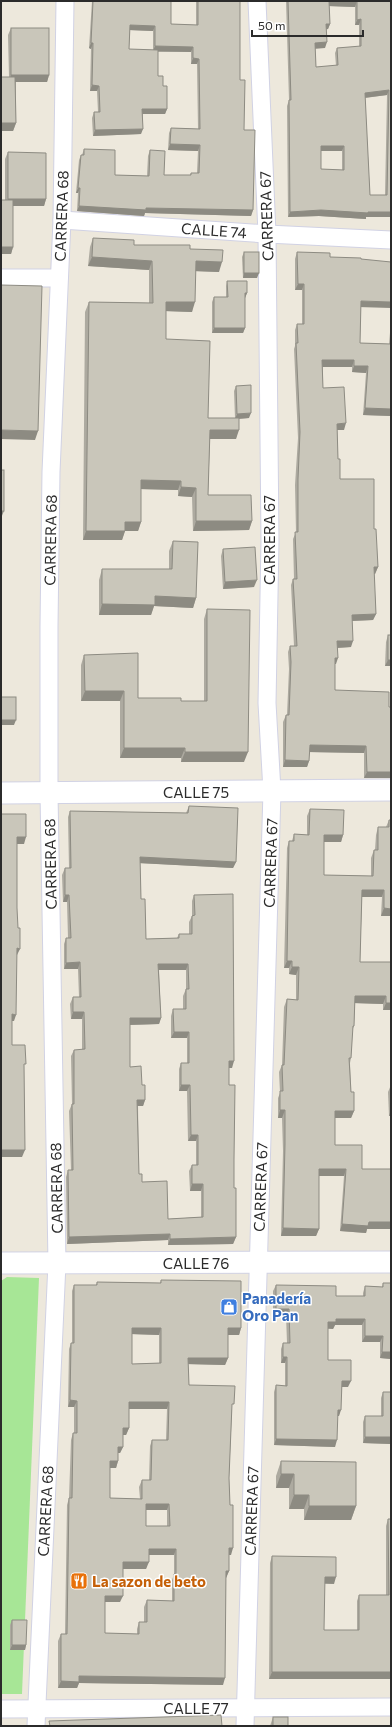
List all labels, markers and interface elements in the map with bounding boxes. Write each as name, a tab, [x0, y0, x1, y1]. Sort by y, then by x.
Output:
scale bar	[252, 12, 363, 38]
text: 50 m	[258, 18, 286, 32]
street label: CARRERA 68	[50, 170, 72, 262]
street label: CARRERA 67	[255, 171, 277, 261]
street label: CALLE 74	[181, 219, 247, 241]
street label: CARRERA 68	[40, 494, 60, 586]
street label: CARRERA 67	[260, 495, 278, 585]
street label: CALLE 75	[163, 783, 229, 801]
street label: CARRERA 68	[40, 818, 60, 910]
street label: CARRERA 67	[259, 818, 281, 908]
street label: CARRERA 68	[46, 1142, 66, 1234]
street label: CARRERA 67	[249, 1142, 271, 1232]
street label: CALLE 76	[163, 1254, 229, 1272]
place label: Panadería Oro Pan	[242, 1289, 311, 1324]
shop icon: Panadería Oro Pan	[219, 1297, 239, 1317]
street label: CARRERA 68	[34, 1465, 56, 1557]
street label: CARRERA 67	[240, 1466, 262, 1556]
restaurant icon: La sazon de beto	[69, 1571, 89, 1591]
place label: La sazon de beto	[92, 1572, 206, 1590]
street label: CALLE 77	[163, 1699, 229, 1717]

